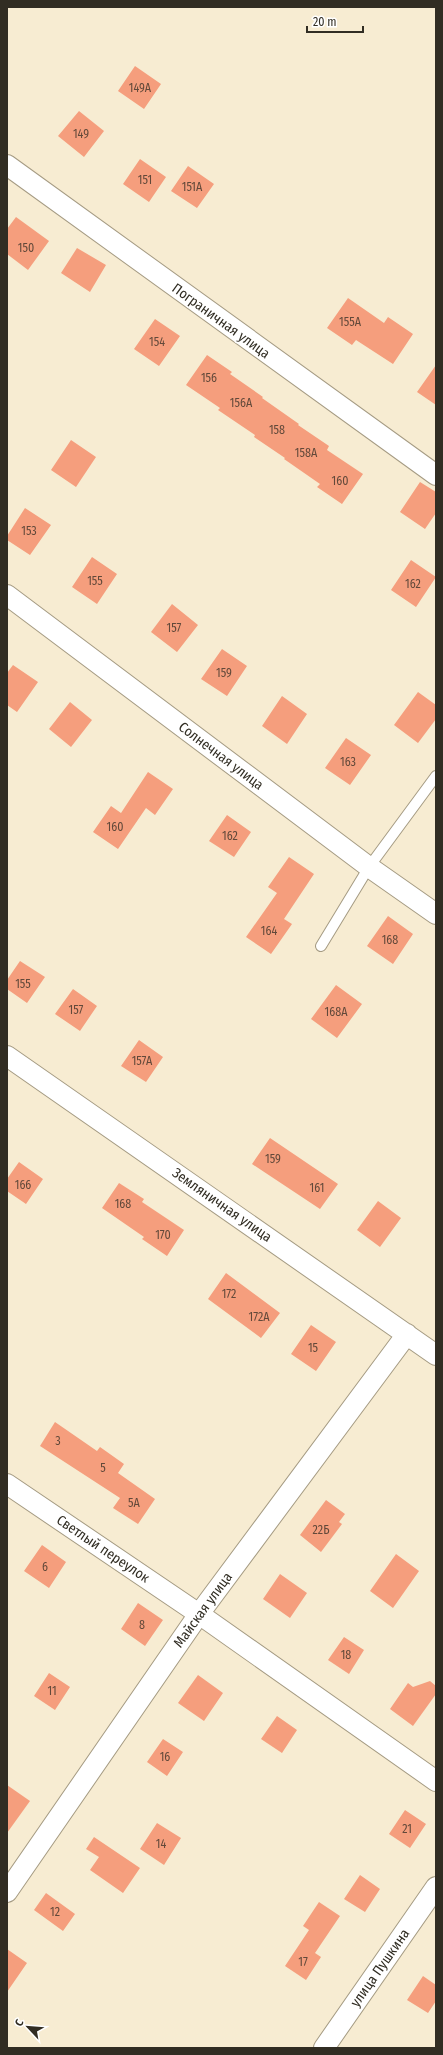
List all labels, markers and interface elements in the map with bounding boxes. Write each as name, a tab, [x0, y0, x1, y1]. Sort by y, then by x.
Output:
scale bar	[307, 8, 363, 34]
text: 20 m	[313, 15, 337, 29]
house number: 149А	[129, 81, 152, 95]
house number: 149	[73, 127, 89, 141]
house number: 151	[138, 173, 152, 187]
house number: 151А	[182, 180, 203, 194]
house number: 150	[18, 241, 34, 255]
street label: Пограничная улица	[169, 280, 273, 362]
house number: 155А	[339, 315, 362, 329]
house number: 154	[149, 335, 165, 349]
house number: 156	[201, 371, 217, 385]
house number: 156А	[230, 396, 253, 410]
house number: 158	[269, 423, 285, 437]
house number: 158А	[295, 446, 318, 460]
house number: 160	[332, 474, 348, 488]
house number: 153	[21, 524, 37, 538]
house number: 155	[87, 574, 103, 588]
house number: 162	[405, 577, 421, 591]
house number: 157	[167, 621, 182, 635]
house number: 159	[216, 666, 232, 680]
street label: Солнечная улица	[175, 718, 267, 794]
house number: 163	[340, 755, 356, 769]
house number: 160	[107, 820, 123, 834]
house number: 162	[222, 829, 238, 843]
house number: 164	[261, 924, 277, 938]
house number: 168	[382, 933, 398, 947]
house number: 155	[15, 977, 31, 991]
house number: 157	[69, 1003, 84, 1017]
house number: 168А	[325, 1005, 348, 1019]
house number: 157А	[132, 1054, 153, 1068]
house number: 159	[265, 1152, 281, 1166]
street label: Земляничная улица	[169, 1164, 275, 1246]
house number: 166	[15, 1178, 31, 1192]
house number: 161	[310, 1181, 324, 1195]
house number: 168	[115, 1197, 131, 1211]
house number: 170	[155, 1228, 171, 1242]
house number: 172	[222, 1287, 236, 1301]
house number: 172А	[248, 1310, 270, 1324]
house number: 15	[308, 1341, 319, 1355]
house number: 3	[55, 1434, 61, 1448]
house number: 5	[100, 1461, 106, 1475]
house number: 5А	[128, 1496, 141, 1510]
street label: Светлый переулок	[53, 1512, 153, 1587]
house number: 22Б	[313, 1523, 329, 1537]
house number: 6	[42, 1560, 48, 1574]
street label: Майская улица	[170, 1569, 236, 1651]
house number: 8	[139, 1618, 145, 1632]
house number: 18	[341, 1648, 351, 1662]
house number: 11	[47, 1684, 57, 1698]
house number: 16	[160, 1750, 170, 1764]
house number: 21	[402, 1822, 412, 1836]
house number: 14	[156, 1837, 166, 1851]
house number: 12	[50, 1905, 60, 1919]
street label: улица Пушкина	[347, 1926, 413, 2010]
house number: 17	[298, 1955, 308, 1969]
north arrow	[8, 2007, 48, 2047]
text: С	[12, 2017, 27, 2028]

